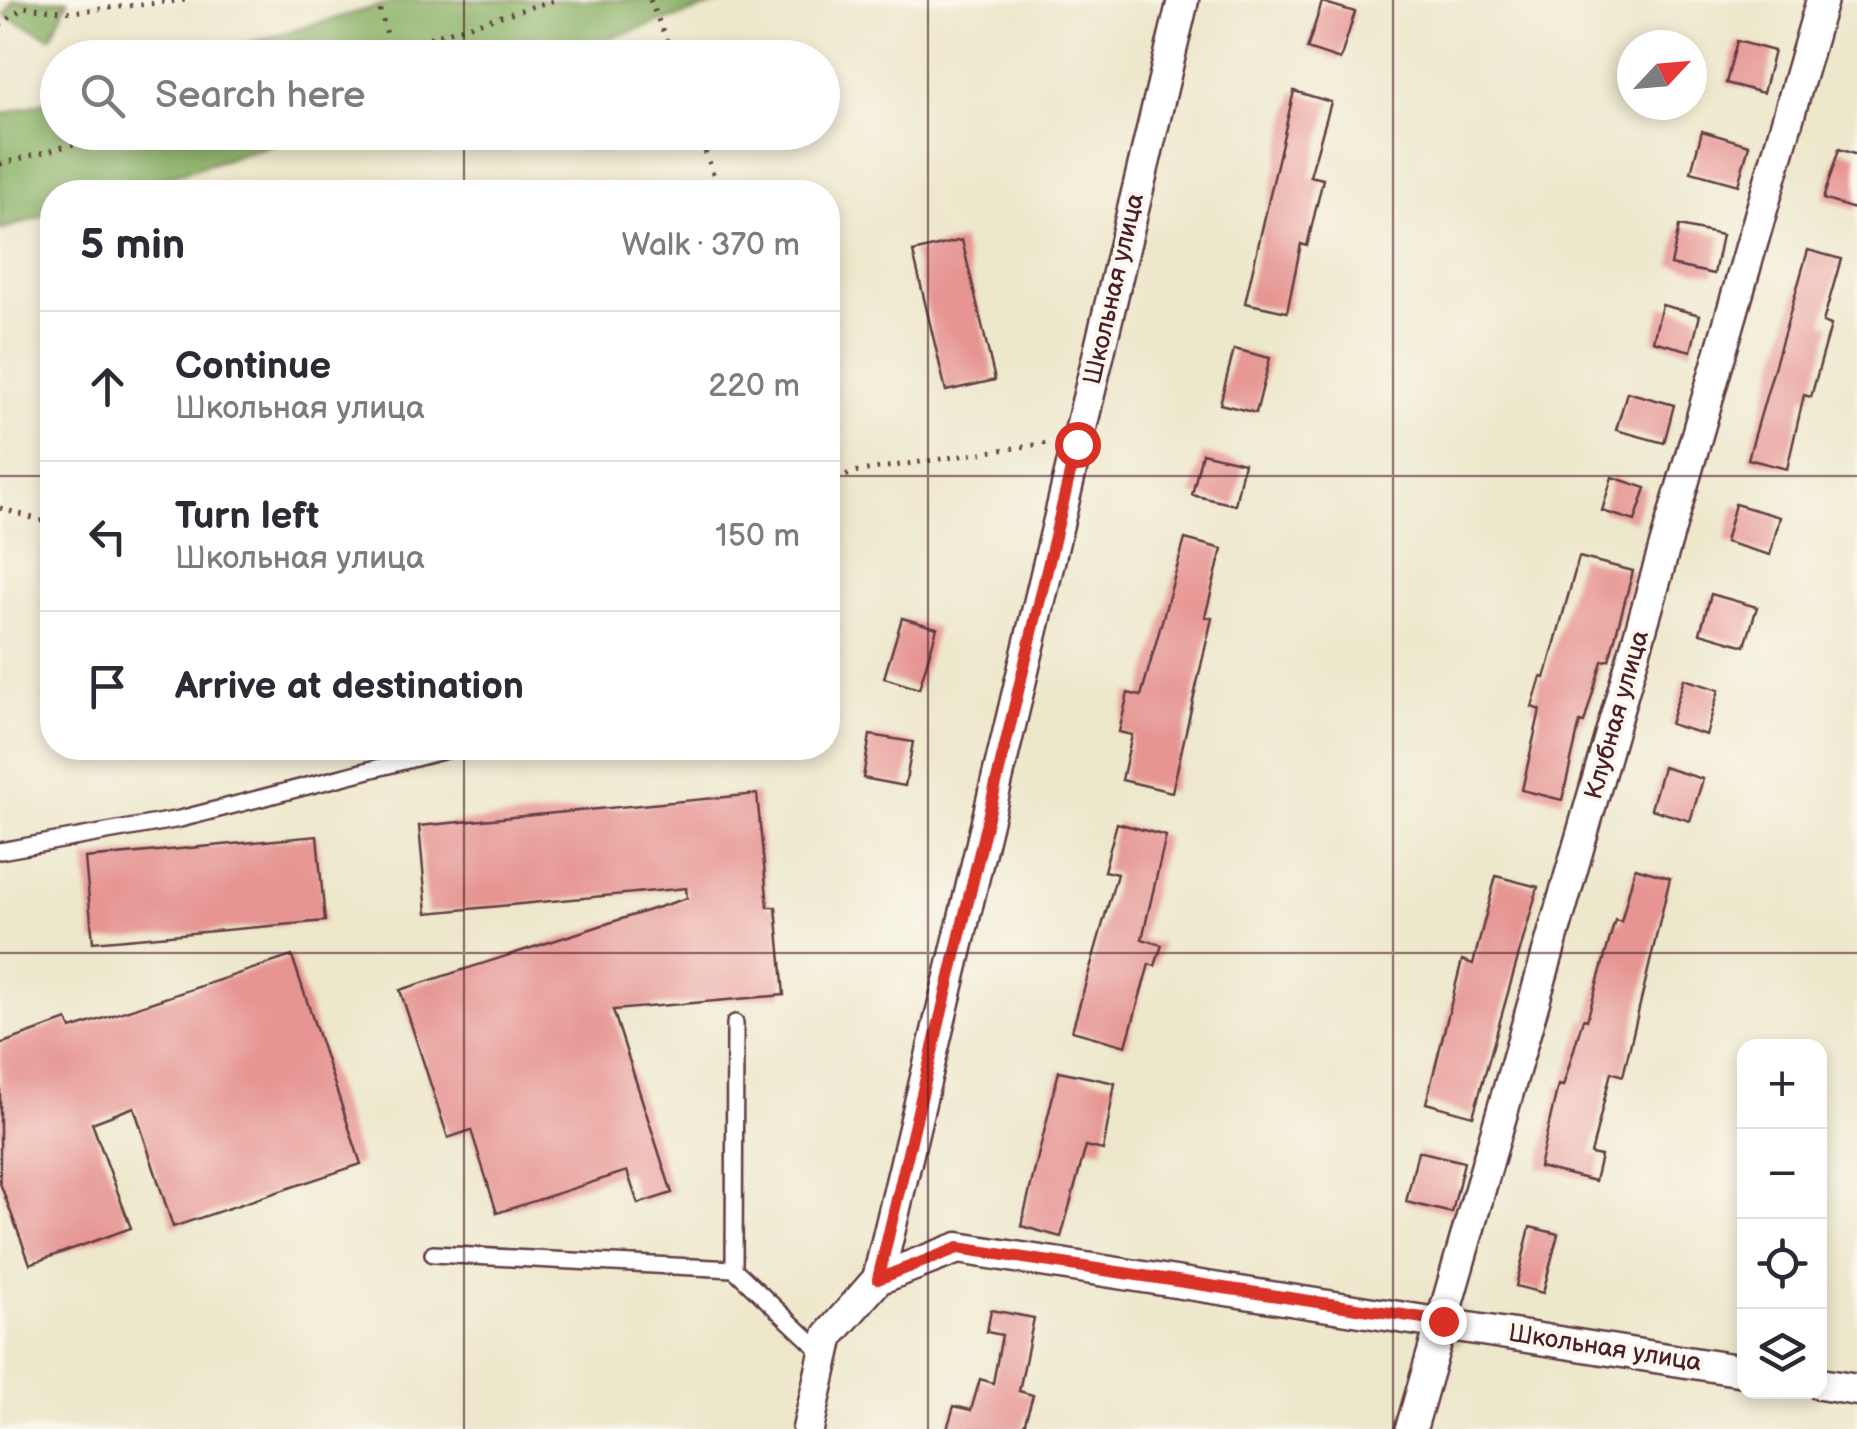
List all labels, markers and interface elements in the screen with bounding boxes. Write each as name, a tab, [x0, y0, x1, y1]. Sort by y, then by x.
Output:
north arrow	[1617, 30, 1707, 120]
search box	[40, 40, 840, 150]
icon: search	[75, 68, 130, 123]
text: Search here	[155, 73, 366, 118]
street label: Школьная улица	[1077, 190, 1151, 388]
text: 5 min	[80, 220, 185, 271]
text: Walk · 370 m	[622, 226, 800, 265]
text: Continue	[175, 344, 331, 389]
icon: ahead	[80, 359, 135, 414]
text: 220 m	[708, 367, 800, 406]
text: Школьная улица	[175, 389, 425, 428]
route start	[1055, 422, 1101, 468]
text: Turn left	[175, 494, 319, 539]
icon: left	[80, 509, 135, 564]
text: 150 m	[715, 517, 800, 556]
text: Школьная улица	[175, 539, 425, 578]
street label: Клубная улица	[1578, 627, 1656, 803]
icon: arrive	[80, 659, 135, 714]
text: Arrive at destination	[175, 664, 524, 709]
map controls	[1737, 1039, 1827, 1399]
button: +	[1737, 1039, 1827, 1129]
button: −	[1737, 1129, 1827, 1219]
button: locate	[1737, 1219, 1827, 1309]
route end	[1421, 1299, 1467, 1345]
button: layers	[1737, 1309, 1827, 1399]
street label: Школьная улица	[1506, 1317, 1704, 1379]

